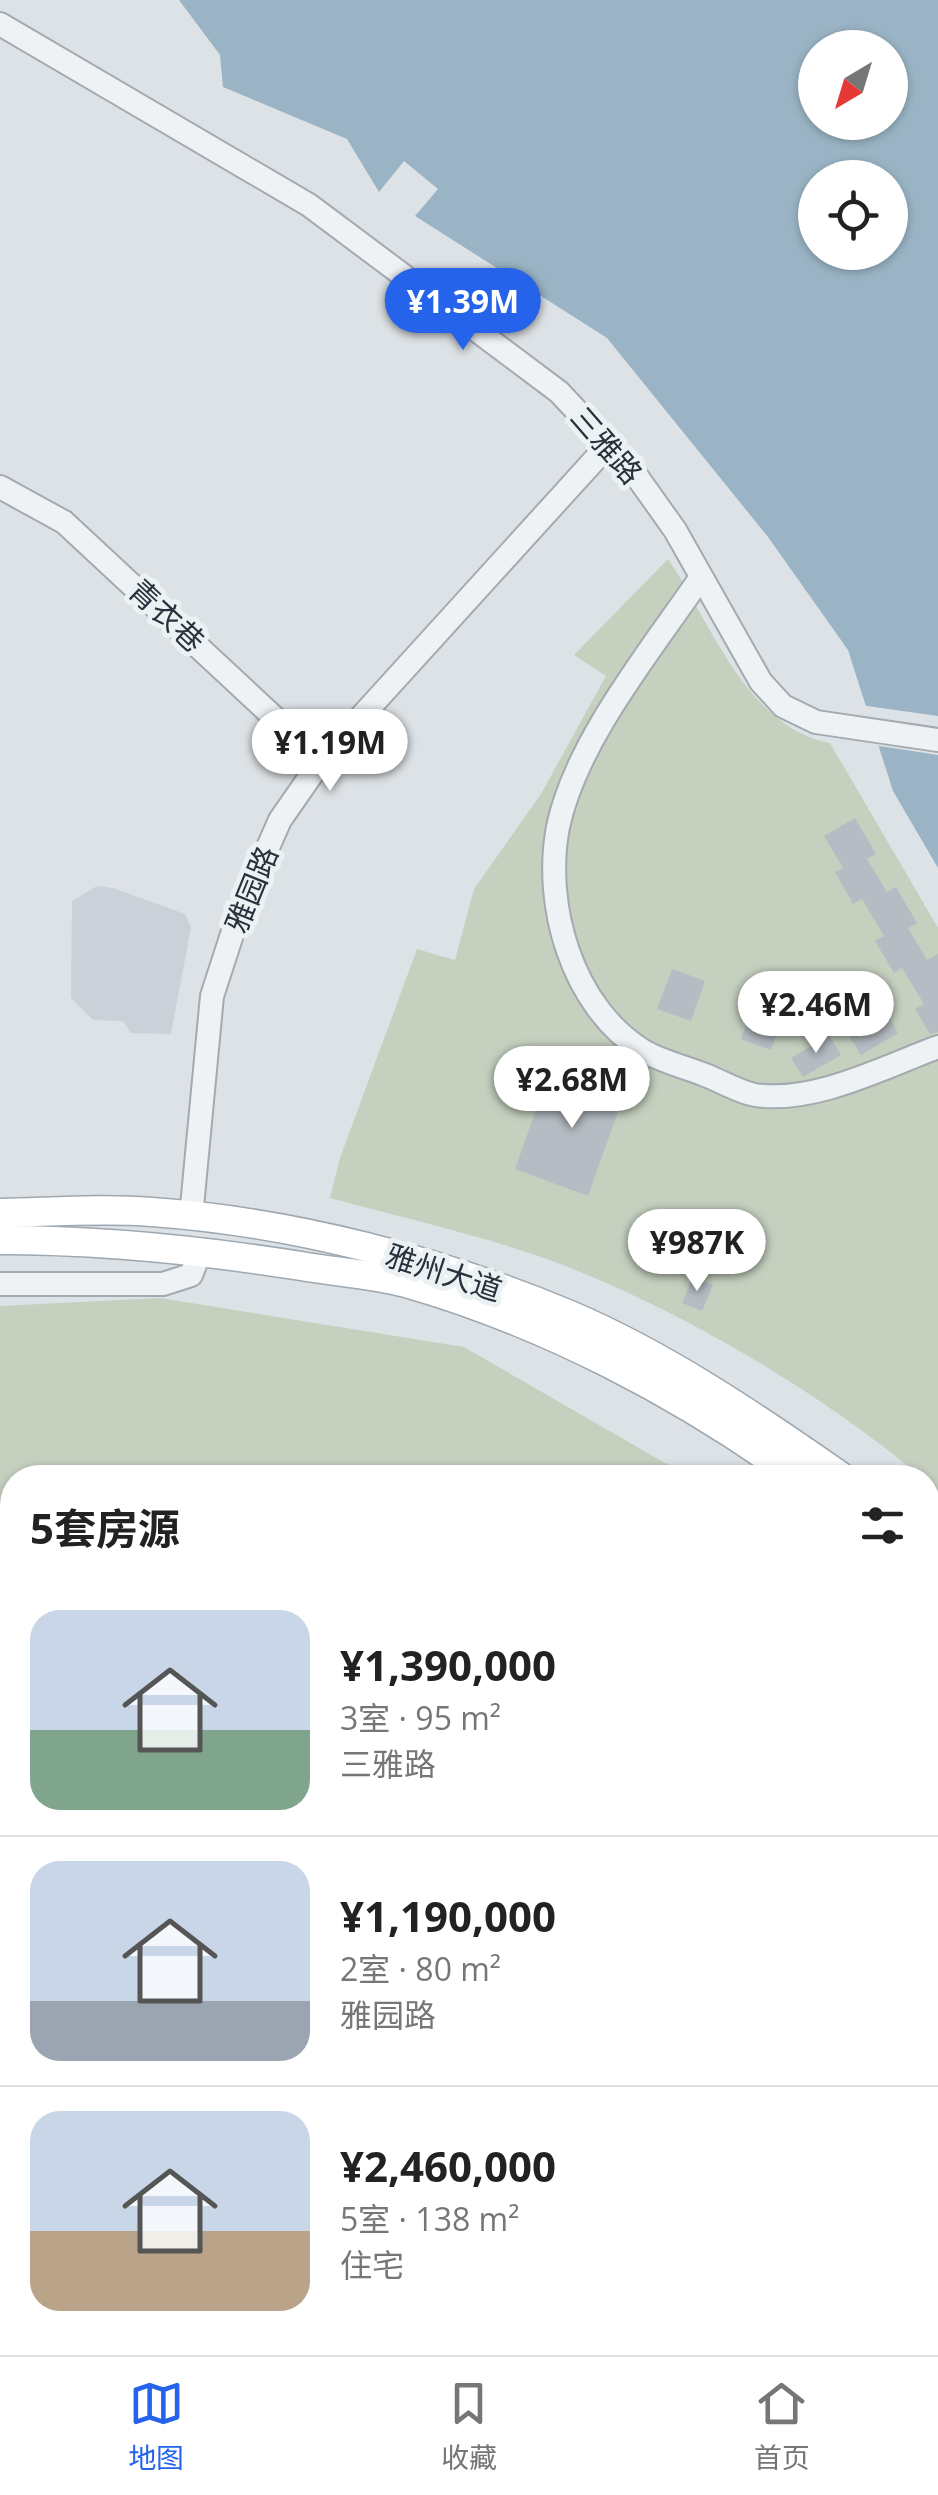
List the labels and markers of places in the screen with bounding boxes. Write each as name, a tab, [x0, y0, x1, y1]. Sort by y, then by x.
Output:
pin: ¥1.39M	[382, 268, 544, 353]
pin: ¥1.19M	[249, 709, 411, 794]
pin: ¥2.46M	[735, 971, 897, 1056]
pin: ¥2.68M	[491, 1046, 653, 1131]
pin: ¥987K	[627, 1209, 767, 1294]

